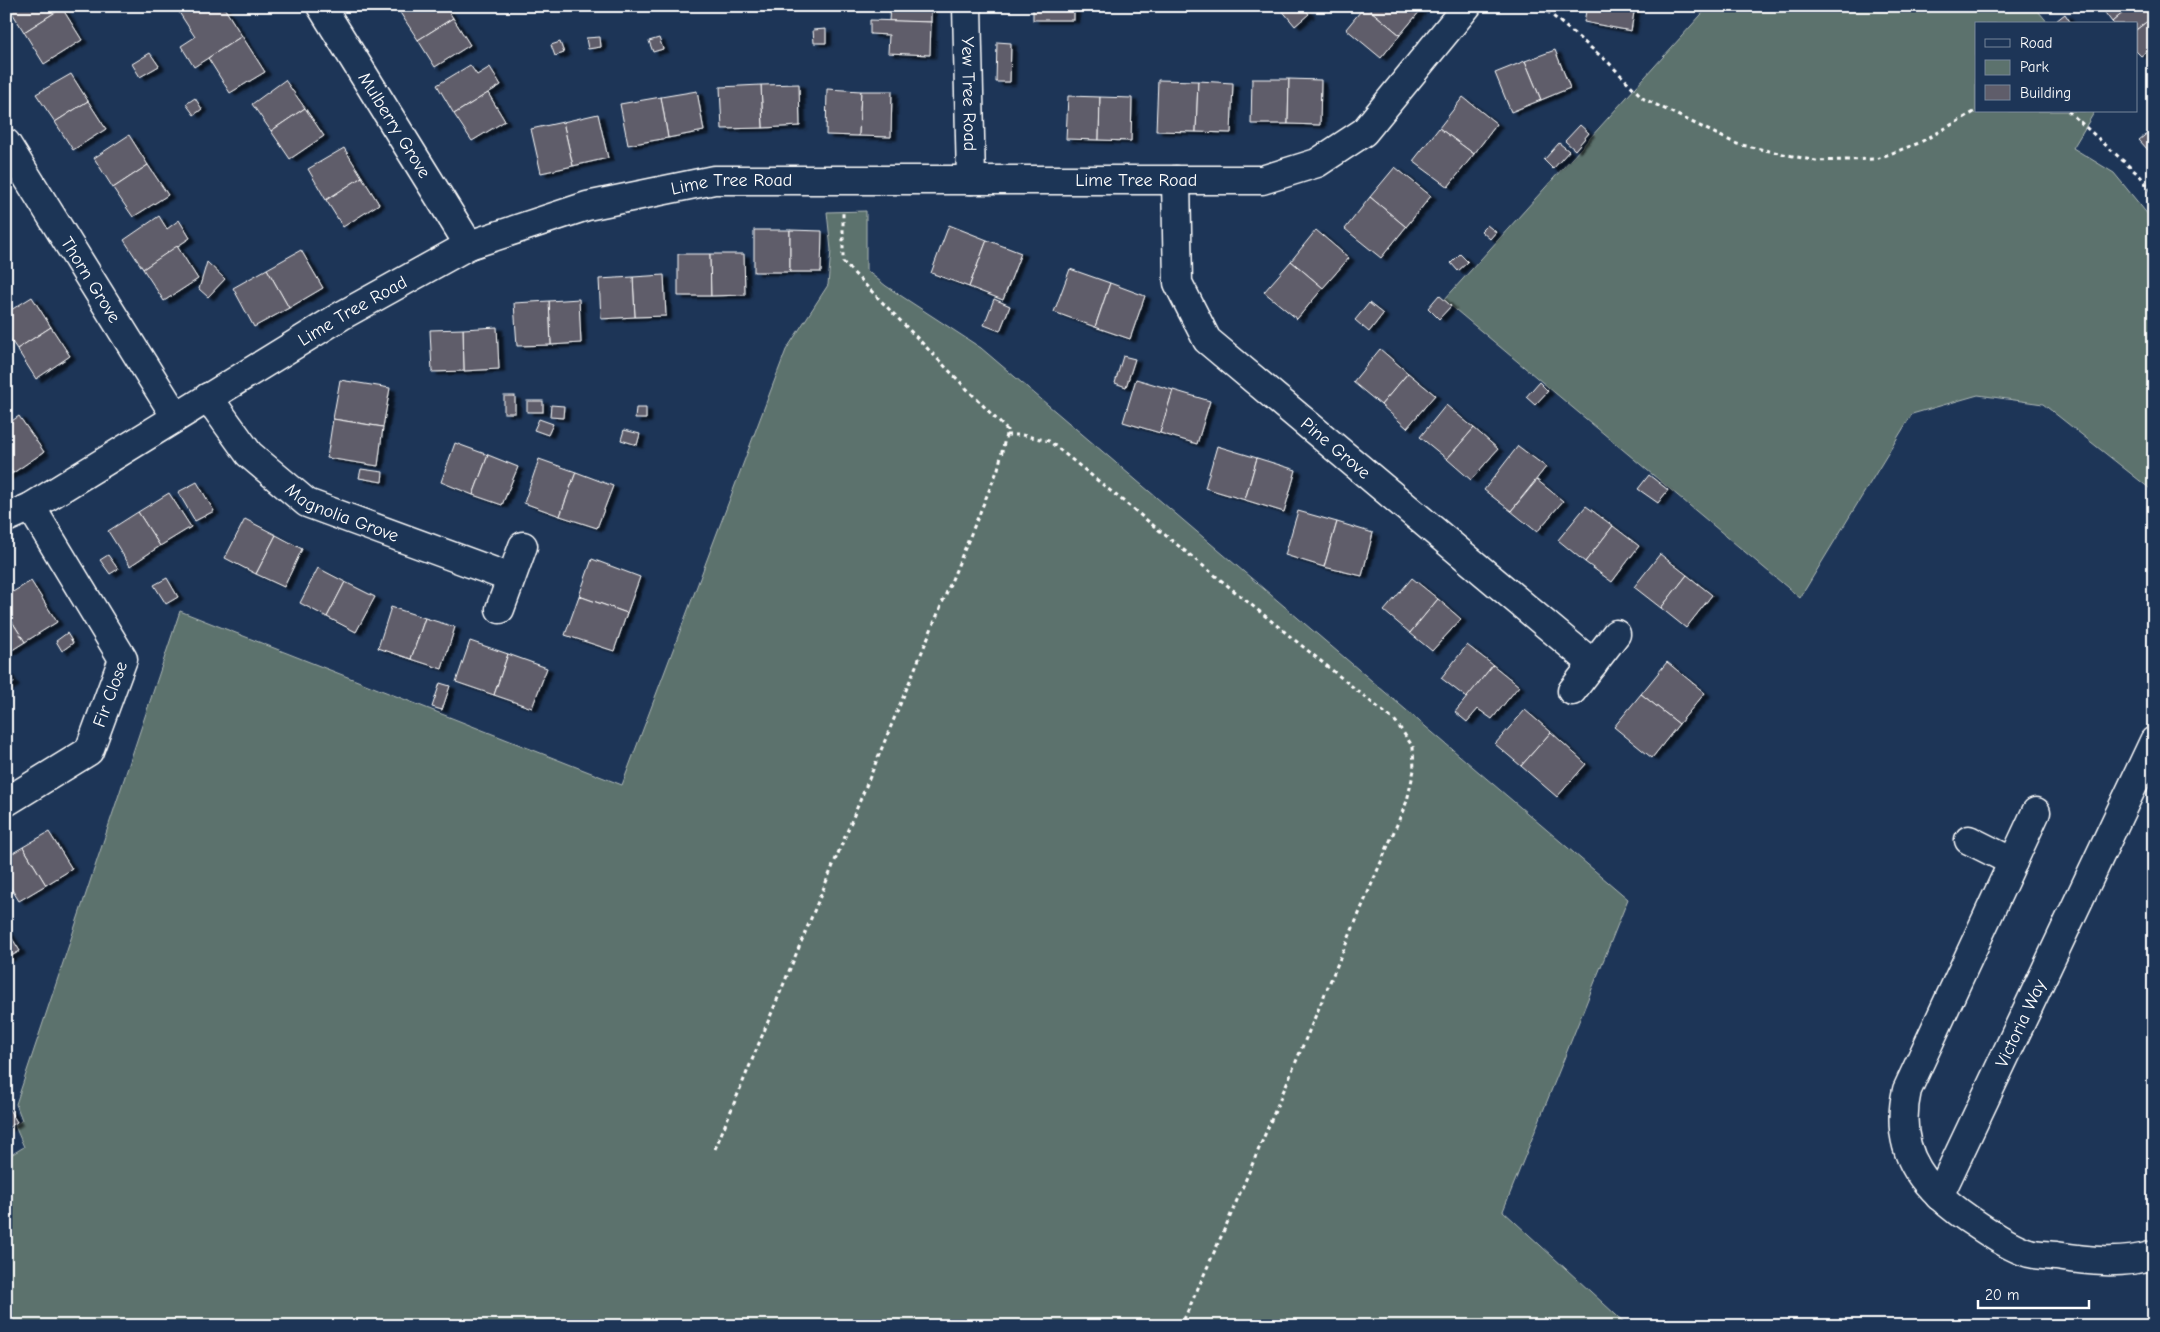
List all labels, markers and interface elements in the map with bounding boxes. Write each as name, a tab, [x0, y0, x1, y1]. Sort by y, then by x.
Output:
legend	[1975, 22, 2138, 112]
text: Road	[2020, 34, 2052, 52]
street label: Yew Tree Road	[957, 36, 981, 152]
text: Park	[2020, 58, 2049, 76]
street label: Mulberry Grove	[354, 68, 435, 182]
text: Building	[2020, 84, 2071, 102]
street label: Lime Tree Road	[669, 170, 792, 199]
street label: Lime Tree Road	[1075, 170, 1197, 191]
street label: Thorn Grove	[56, 233, 125, 327]
street label: Lime Tree Road	[294, 271, 411, 350]
street label: Pine Grove	[1297, 413, 1375, 483]
street label: Magnolia Grove	[281, 479, 402, 546]
street label: Fir Close	[88, 658, 132, 730]
street label: Victoria Way	[1991, 975, 2051, 1071]
scale bar	[1978, 1277, 2089, 1309]
text: 20 m	[1985, 1286, 2019, 1304]

